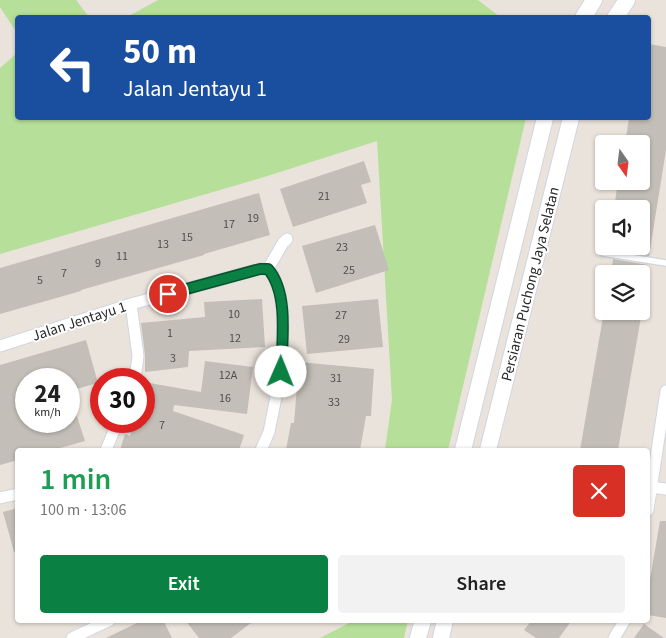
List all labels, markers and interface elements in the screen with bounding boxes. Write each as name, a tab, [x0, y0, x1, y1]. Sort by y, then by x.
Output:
text: 50 m	[123, 27, 197, 77]
icon: left	[40, 35, 105, 100]
text: Jalan Jentayu 1	[123, 73, 267, 105]
north arrow	[595, 135, 650, 190]
map controls	[595, 135, 650, 320]
street label: Persiaran Puchong Jaya Selatan	[496, 185, 565, 383]
house number: 21	[318, 188, 330, 205]
button: sound	[595, 200, 650, 255]
house number: 19	[247, 210, 259, 227]
house number: 17	[223, 216, 235, 233]
house number: 15	[181, 229, 193, 246]
house number: 13	[157, 236, 169, 253]
house number: 23	[336, 239, 348, 256]
house number: 11	[116, 248, 128, 265]
house number: 9	[95, 255, 101, 272]
house number: 25	[343, 262, 355, 279]
house number: 7	[61, 265, 67, 282]
button: layers	[595, 265, 650, 320]
house number: 5	[37, 272, 43, 289]
pin	[147, 273, 189, 315]
icon: arrive	[154, 280, 182, 308]
street label: Jalan Jentayu 1	[29, 296, 129, 347]
house number: 10	[228, 306, 240, 323]
house number: 27	[335, 307, 347, 324]
house number: 1	[167, 325, 173, 342]
house number: 12	[229, 330, 241, 347]
house number: 29	[338, 331, 350, 348]
position arrow	[254, 345, 306, 397]
house number: 3	[170, 350, 176, 367]
house number: 12A	[219, 367, 238, 384]
speed limit sign: 30	[90, 368, 155, 433]
house number: 31	[330, 370, 342, 387]
text: 24	[34, 376, 61, 412]
house number: 16	[219, 390, 231, 407]
house number: 33	[328, 394, 340, 411]
text: km/h	[34, 404, 61, 421]
house number: 7	[159, 417, 165, 434]
text: 1 min	[40, 458, 111, 501]
button: close	[573, 465, 625, 517]
text: 100 m · 13:06	[40, 499, 127, 521]
button: Exit	[40, 555, 328, 613]
button: Share	[338, 555, 625, 613]

